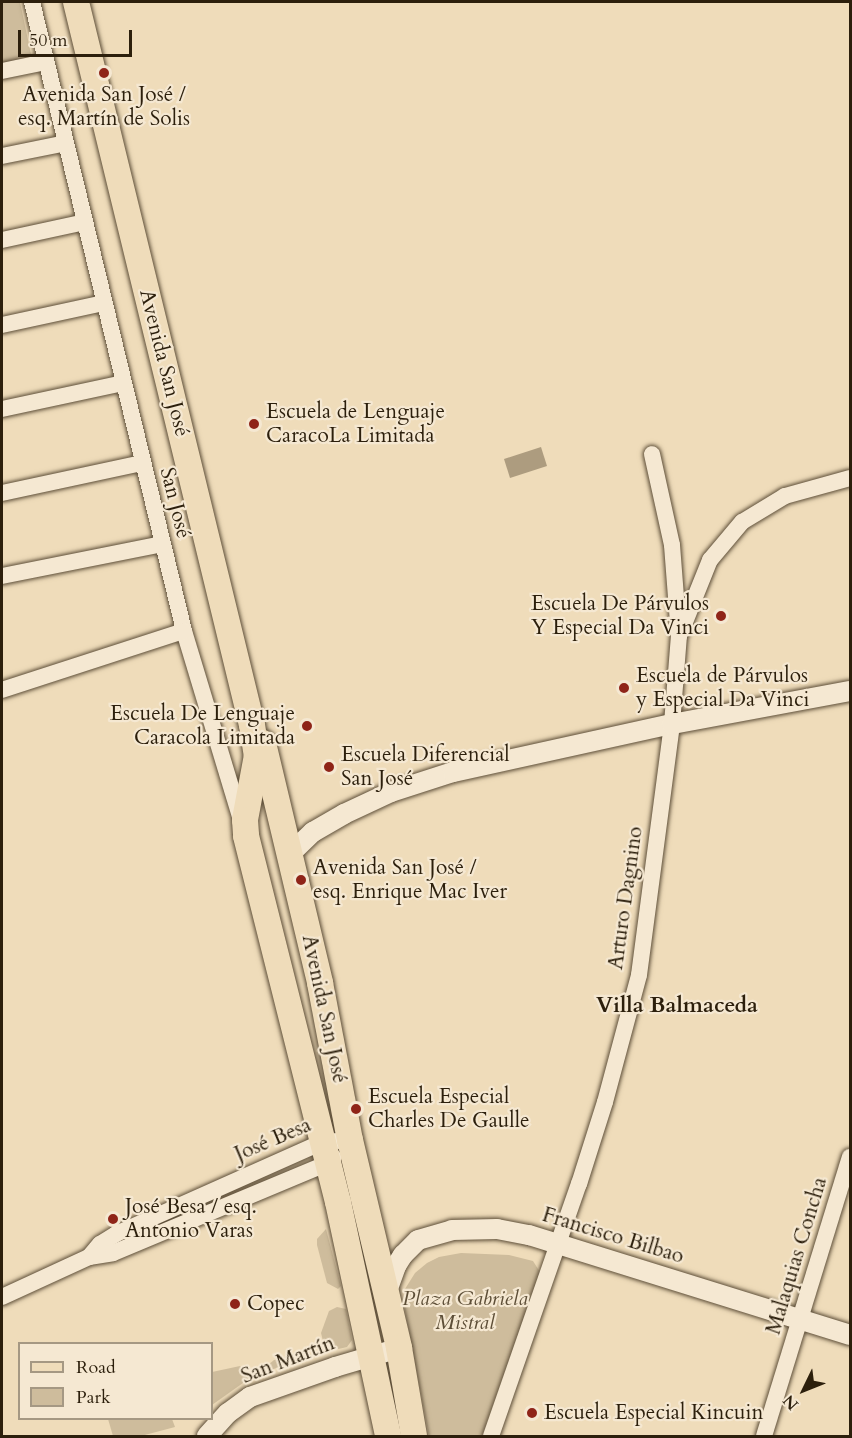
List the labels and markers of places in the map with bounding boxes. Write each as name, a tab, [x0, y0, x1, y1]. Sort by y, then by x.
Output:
marker: Avenida San José / esq. Martín de Solis	[97, 66, 111, 80]
place label: Avenida San José / esq. Martín de Solis	[18, 82, 190, 132]
place label: Escuela de Lenguaje CaracoLa Limitada	[266, 399, 445, 449]
marker: Escuela de Lenguaje CaracoLa Limitada	[247, 417, 261, 431]
place label: Escuela De Párvulos Y Especial Da Vinci	[531, 591, 709, 641]
marker: Escuela De Párvulos Y Especial Da Vinci	[714, 609, 728, 623]
place label: Escuela de Párvulos y Especial Da Vinci	[636, 663, 810, 713]
marker: Escuela de Párvulos y Especial Da Vinci	[617, 681, 631, 695]
place label: Escuela De Lenguaje Caracola Limitada	[110, 701, 295, 751]
marker: Escuela De Lenguaje Caracola Limitada	[300, 719, 314, 733]
place label: Escuela Diferencial San José	[341, 742, 510, 792]
marker: Escuela Diferencial San José	[322, 760, 336, 774]
place label: Avenida San José / esq. Enrique Mac Iver	[313, 855, 507, 905]
marker: Avenida San José / esq. Enrique Mac Iver	[294, 873, 308, 887]
place label: Escuela Especial Charles De Gaulle	[368, 1084, 530, 1134]
marker: Escuela Especial Charles De Gaulle	[349, 1102, 363, 1116]
place label: José Besa / esq. Antonio Varas	[125, 1194, 257, 1244]
marker: José Besa / esq. Antonio Varas	[106, 1212, 120, 1226]
place label: Copec	[247, 1291, 305, 1317]
marker: Copec	[228, 1297, 242, 1311]
place label: Escuela Especial Kincuin	[544, 1400, 763, 1426]
marker: Escuela Especial Kincuin	[525, 1406, 539, 1420]

